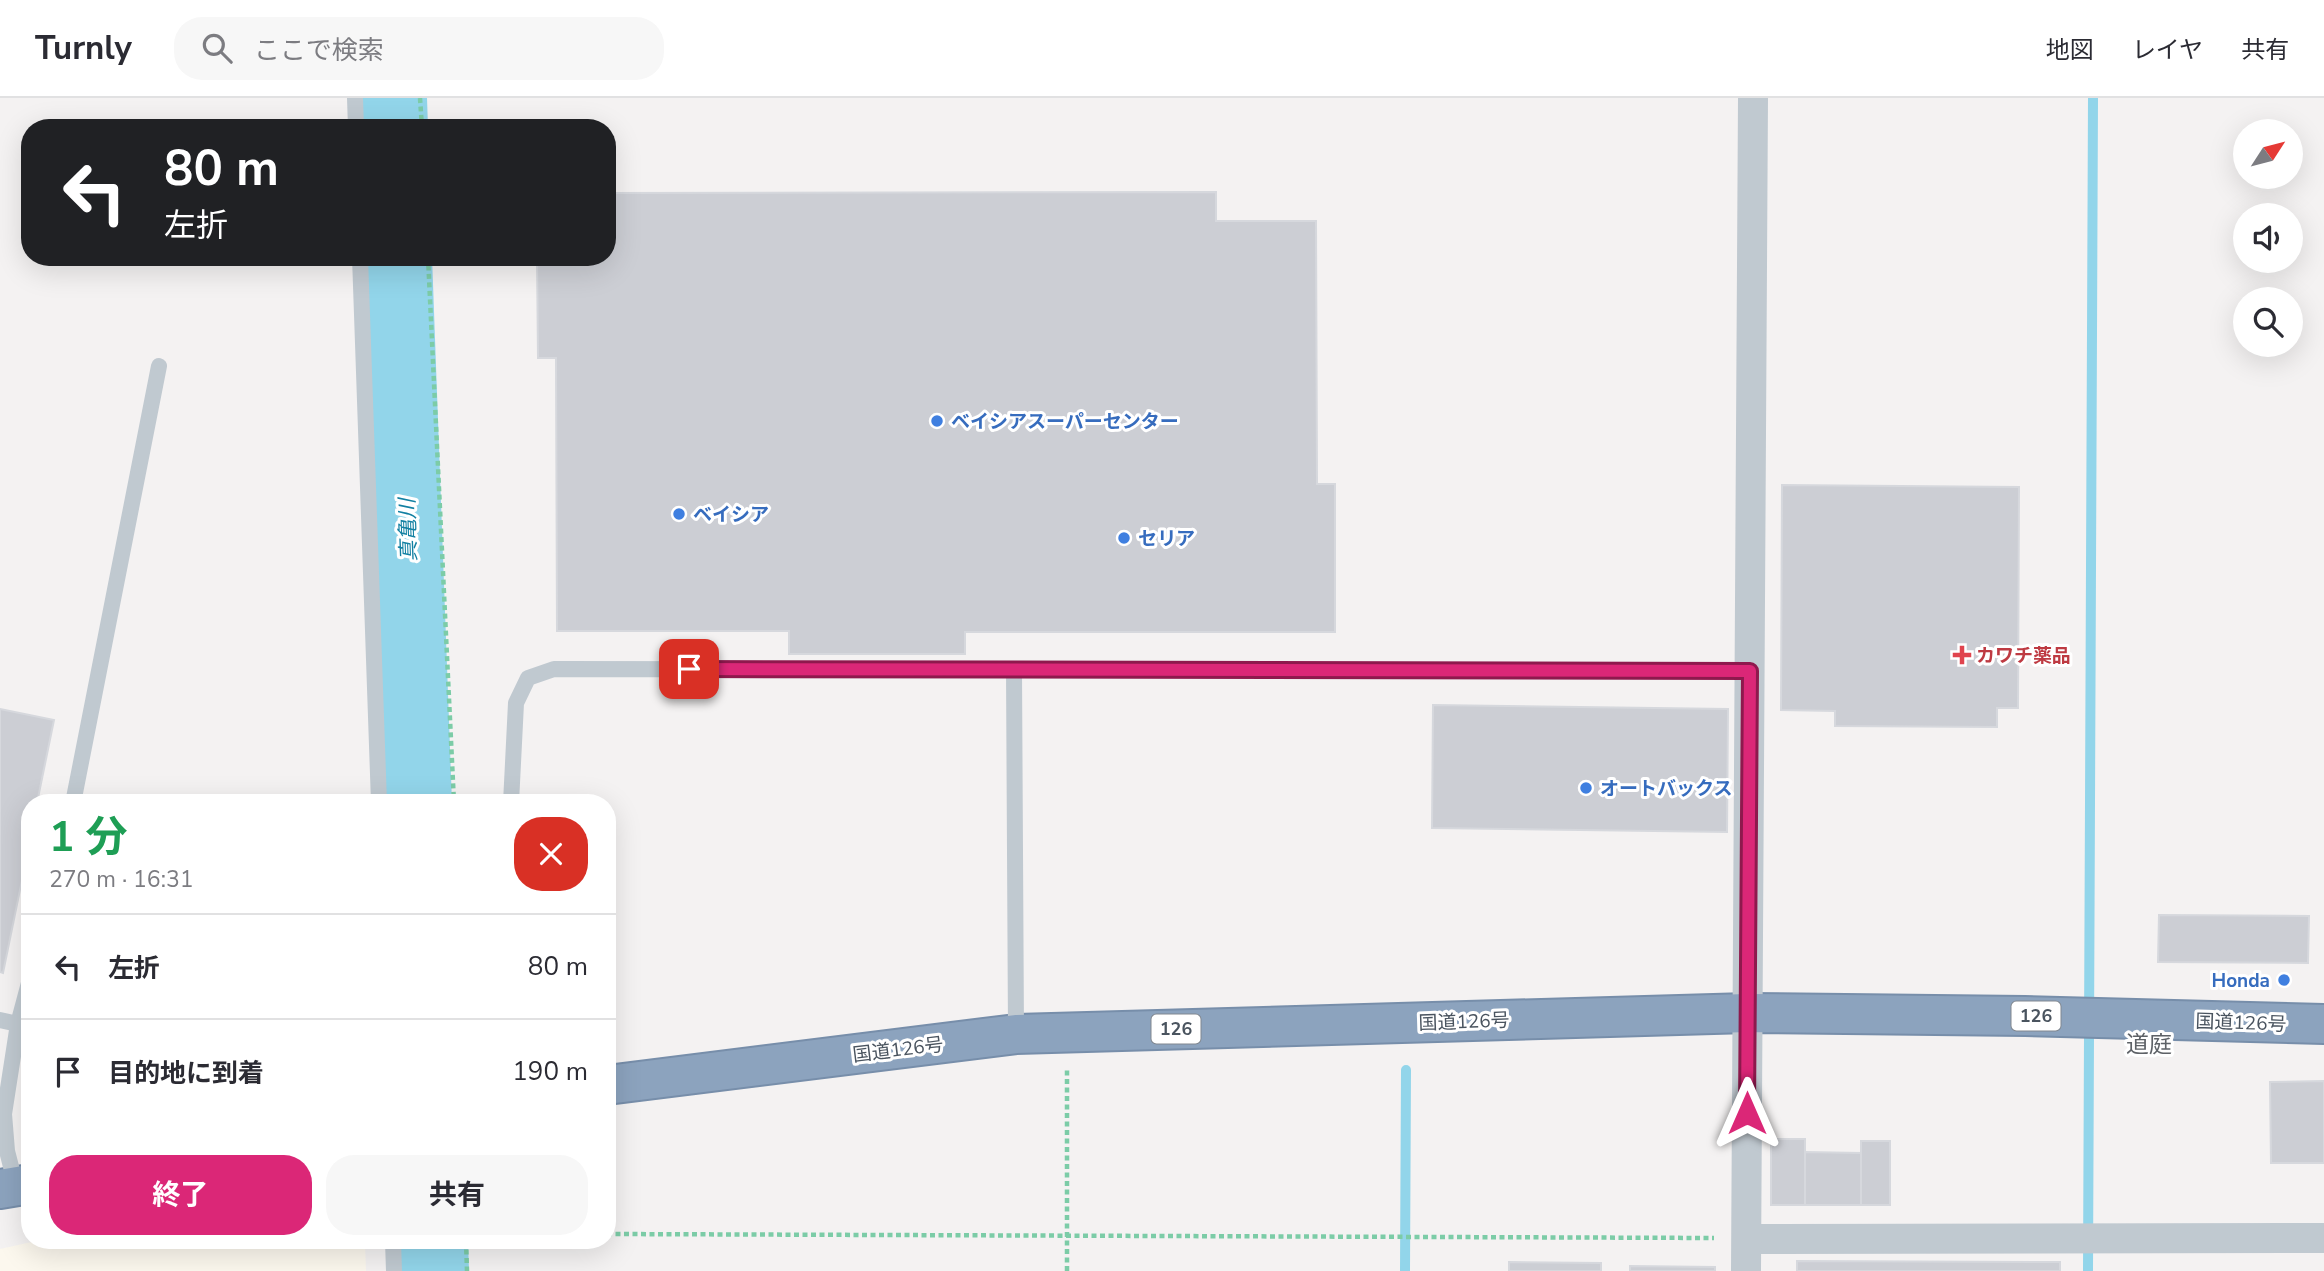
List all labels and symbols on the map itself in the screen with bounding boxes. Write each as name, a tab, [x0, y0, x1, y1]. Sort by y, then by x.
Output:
north arrow	[2233, 119, 2303, 189]
place label: ベイシアスーパーセンター	[951, 409, 1179, 435]
marker: ベイシアスーパーセンター	[929, 413, 945, 429]
water label: 真亀川	[393, 496, 423, 562]
place label: ベイシア	[693, 502, 769, 528]
marker: ベイシア	[671, 506, 687, 522]
place label: セリア	[1138, 526, 1195, 552]
marker: セリア	[1116, 530, 1132, 546]
pin	[659, 639, 719, 699]
place label: カワチ薬品	[1976, 643, 2071, 669]
marker: カワチ薬品	[1954, 647, 1970, 663]
place label: オートバックス	[1600, 776, 1732, 802]
marker: オートバックス	[1578, 780, 1594, 796]
place label: Honda	[2211, 968, 2270, 994]
marker: Honda	[2276, 972, 2292, 988]
road number: 126	[2011, 1001, 2060, 1030]
street label: 国道126号	[1418, 1007, 1510, 1037]
street label: 国道126号	[2195, 1008, 2287, 1038]
road number: 126	[1152, 1014, 1200, 1044]
district label: 道庭	[2126, 1029, 2172, 1060]
street label: 国道126号	[851, 1032, 945, 1068]
position arrow	[1710, 1076, 1784, 1150]

